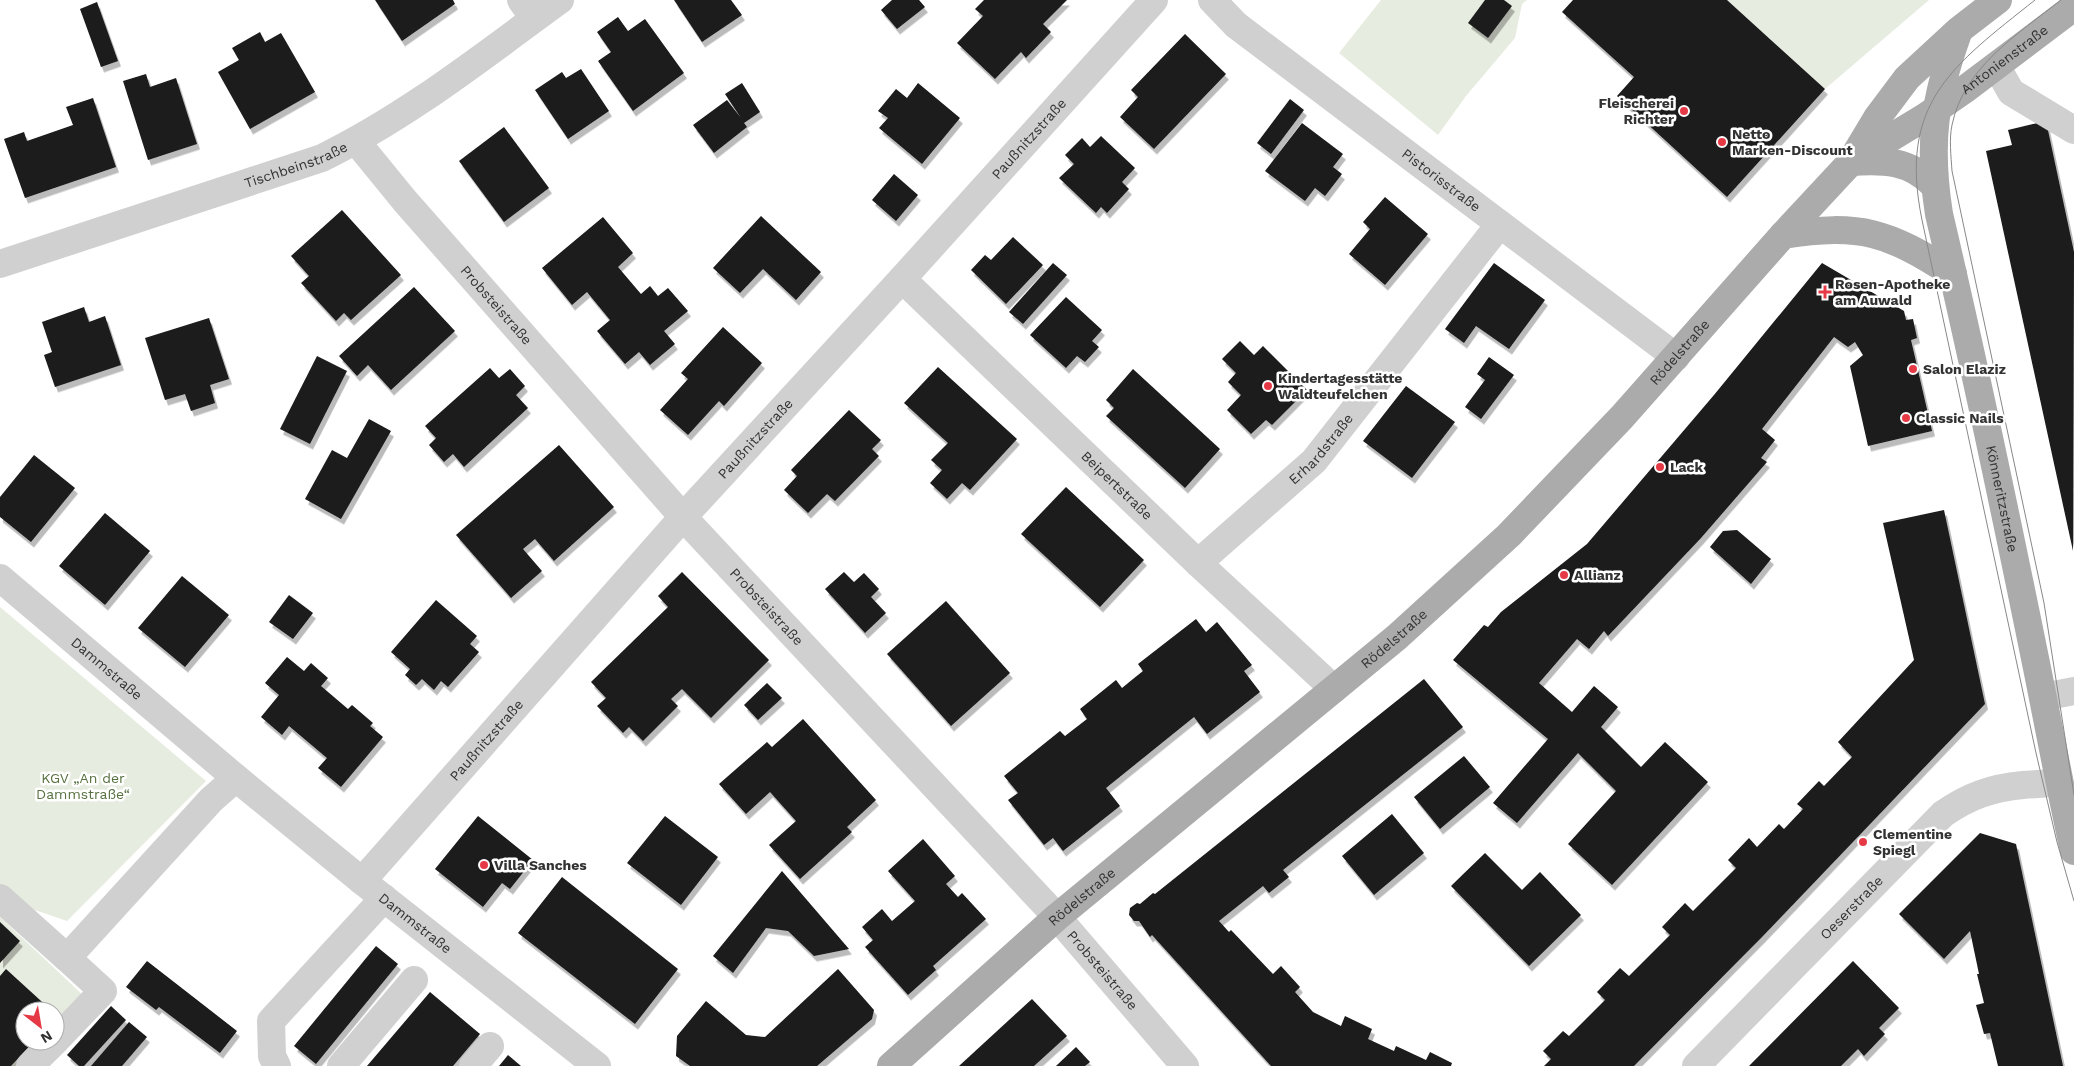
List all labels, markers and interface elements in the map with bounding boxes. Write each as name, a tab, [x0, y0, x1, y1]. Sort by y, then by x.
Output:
street label: Antonienstraße	[1958, 22, 2051, 97]
street label: Paußnitzstraße	[988, 95, 1069, 182]
place label: Fleischerei Richter	[1598, 95, 1674, 127]
marker: Fleischerei Richter	[1678, 105, 1690, 117]
place label: Netto Marken-Discount	[1732, 126, 1853, 158]
marker: Netto Marken-Discount	[1716, 136, 1728, 148]
street label: Tischbeinstraße	[242, 138, 350, 191]
street label: Pistorisstraße	[1399, 145, 1484, 215]
street label: Probsteistraße	[458, 262, 535, 348]
place label: Rosen-Apotheke am Auwald	[1835, 276, 1950, 308]
marker: Rosen-Apotheke am Auwald	[1819, 286, 1831, 298]
street label: Rödelstraße	[1646, 316, 1713, 388]
place label: Salon Elaziz	[1923, 361, 2006, 377]
marker: Salon Elaziz	[1907, 363, 1919, 375]
place label: Kindertagesstätte Waldteufelchen	[1278, 370, 1402, 402]
marker: Kindertagesstätte Waldteufelchen	[1262, 380, 1274, 392]
street label: Paußnitzstraße	[714, 395, 796, 482]
street label: Erhardstraße	[1285, 410, 1356, 487]
place label: Classic Nails	[1916, 410, 2004, 426]
marker: Classic Nails	[1900, 412, 1912, 424]
street label: Könneritzstraße	[1983, 444, 2021, 554]
street label: Beipertstraße	[1078, 448, 1156, 523]
place label: Lack	[1670, 459, 1703, 475]
marker: Lack	[1654, 461, 1666, 473]
street label: Probsteistraße	[727, 565, 807, 648]
place label: Allianz	[1574, 567, 1621, 583]
marker: Allianz	[1558, 569, 1570, 581]
street label: Rödelstraße	[1358, 606, 1430, 672]
street label: Dammstraße	[68, 634, 146, 703]
street label: Paußnitzstraße	[446, 696, 526, 784]
park label: KGV „An der Dammstraße“	[36, 770, 130, 802]
place label: Clementine Spiegl	[1873, 826, 1952, 858]
marker: Clementine Spiegl	[1857, 836, 1869, 848]
place label: Villa Sanches	[494, 857, 587, 873]
marker: Villa Sanches	[478, 859, 490, 871]
street label: Rödelstraße	[1045, 864, 1118, 929]
street label: Oeserstraße	[1817, 872, 1886, 943]
street label: Dammstraße	[376, 889, 455, 957]
street label: Probsteistraße	[1064, 927, 1141, 1013]
north arrow	[15, 1001, 65, 1051]
text: N	[38, 1028, 55, 1047]

